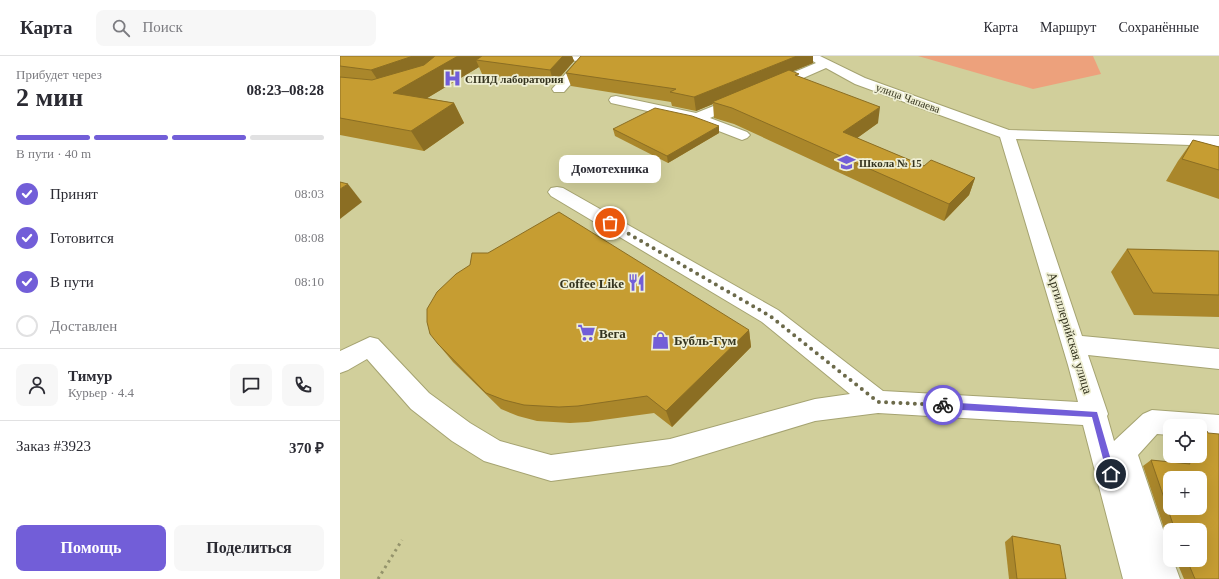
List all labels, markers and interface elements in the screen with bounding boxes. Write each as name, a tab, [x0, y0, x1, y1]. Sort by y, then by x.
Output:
search box	[96, 10, 376, 46]
text: Карта	[20, 17, 72, 38]
icon: search	[110, 17, 132, 39]
text: Поиск	[142, 19, 183, 35]
text: Карта	[983, 20, 1018, 35]
text: Маршрут	[1040, 20, 1096, 35]
text: Сохранённые	[1118, 20, 1199, 35]
text: Прибудет через	[16, 67, 102, 82]
hospital icon: СПИД лаборатория	[442, 69, 462, 89]
place label: СПИД лаборатория	[465, 73, 563, 85]
street label: улица Чапаева	[874, 81, 942, 115]
text: 08:23–08:28	[247, 82, 324, 98]
text: 2 мин	[16, 83, 83, 112]
text: В пути · 40 m	[16, 146, 91, 161]
school or university icon: Школа № 15	[836, 153, 856, 173]
callout: Домотехника	[559, 155, 661, 183]
place label: Школа № 15	[859, 157, 922, 169]
text: Домотехника	[571, 161, 649, 176]
icon: check	[16, 183, 38, 205]
text: Принят	[50, 186, 98, 202]
text: 08:03	[294, 186, 324, 201]
pin	[593, 206, 627, 240]
icon: bag	[599, 212, 621, 234]
icon: check	[16, 227, 38, 249]
text: Готовится	[50, 230, 114, 246]
text: 08:08	[294, 230, 324, 245]
street label: Артиллерийская улица	[1044, 270, 1096, 396]
icon: check	[16, 271, 38, 293]
restaurant icon: Coffee Like	[627, 273, 647, 293]
text: В пути	[50, 274, 94, 290]
text: 08:10	[294, 274, 324, 289]
place label: Coffee Like	[559, 276, 624, 291]
text: Доставлен	[50, 318, 117, 334]
supermarket icon: Вега	[576, 323, 596, 343]
place label: Вега	[599, 326, 626, 341]
shop icon: Бубль-Гум	[651, 330, 671, 350]
place label: Бубль-Гум	[674, 333, 736, 348]
button: person	[16, 364, 58, 406]
button: chat	[230, 364, 272, 406]
button: phone	[282, 364, 324, 406]
text: Тимур	[68, 368, 112, 384]
text: Курьер · 4.4	[68, 385, 134, 400]
courier	[923, 385, 963, 425]
icon: bike	[932, 394, 954, 416]
map controls	[1163, 419, 1207, 567]
button: locate	[1163, 419, 1207, 463]
text: Заказ #3923	[16, 438, 91, 454]
text: 370 ₽	[289, 440, 324, 456]
pin	[1094, 457, 1128, 491]
icon: home	[1100, 463, 1122, 485]
button: +	[1163, 471, 1207, 515]
button: −	[1163, 523, 1207, 567]
button: Помощь	[16, 525, 166, 571]
button: Поделиться	[174, 525, 324, 571]

